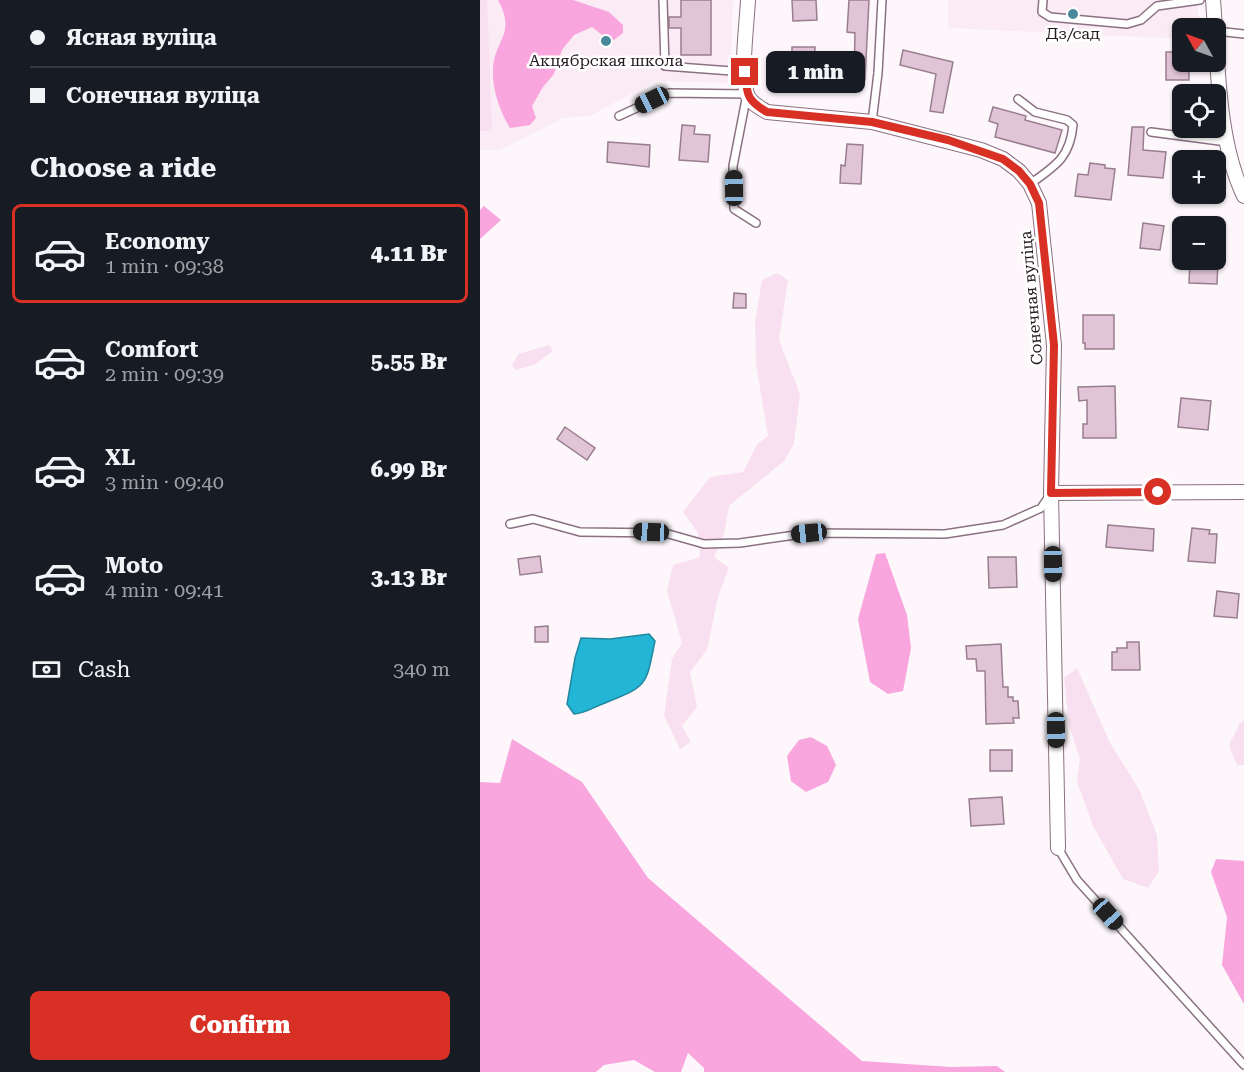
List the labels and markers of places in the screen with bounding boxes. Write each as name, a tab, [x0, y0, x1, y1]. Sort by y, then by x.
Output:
marker: Дз/сад	[1066, 7, 1080, 21]
place label: Дз/сад	[1046, 24, 1100, 43]
marker: Акцябрская школа	[599, 34, 613, 48]
place label: Акцябрская школа	[529, 51, 683, 70]

